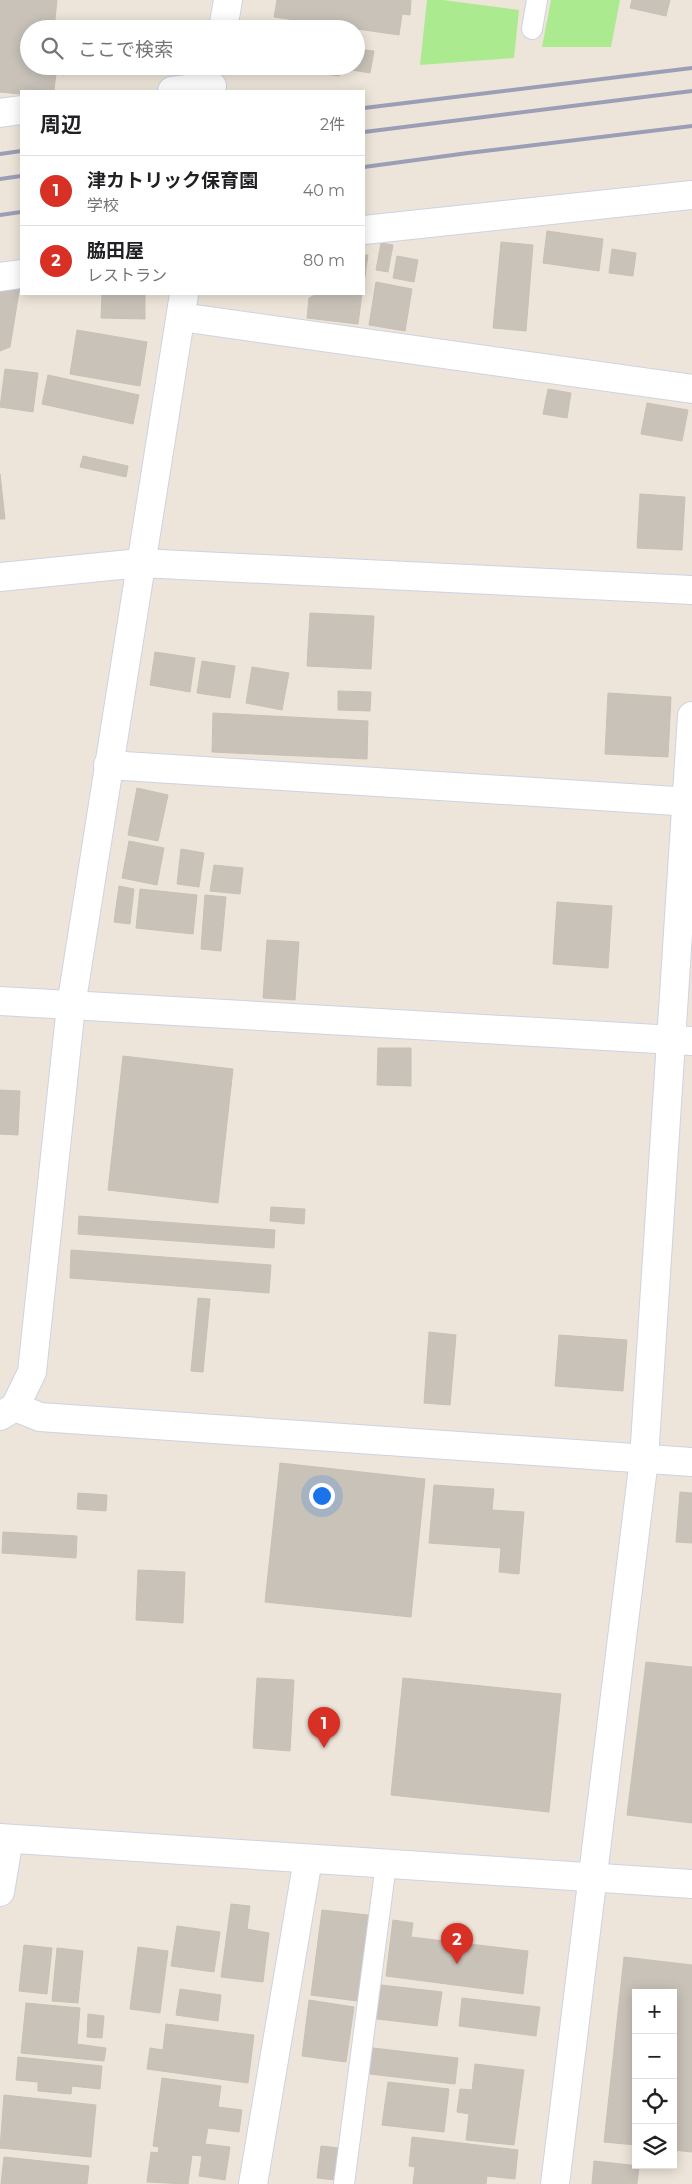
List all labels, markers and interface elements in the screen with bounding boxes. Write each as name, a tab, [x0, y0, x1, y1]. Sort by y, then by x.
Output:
search box	[20, 20, 365, 75]
icon: search	[38, 34, 66, 62]
text: ここで検索	[78, 38, 173, 61]
text: 周辺	[40, 112, 82, 137]
text: 2件	[320, 115, 345, 134]
text: 津カトリック保育園	[87, 169, 258, 192]
text: 1	[53, 181, 59, 200]
text: 40 m	[303, 181, 345, 200]
text: 学校	[87, 196, 119, 215]
text: 脇田屋	[87, 239, 144, 262]
text: 2	[51, 251, 61, 270]
text: 80 m	[303, 251, 345, 270]
text: レストラン	[87, 266, 167, 285]
your location	[309, 1483, 335, 1509]
pin: 1	[308, 1707, 340, 1748]
pin: 2	[441, 1923, 473, 1964]
map controls	[632, 1989, 677, 2169]
button: +	[632, 1989, 677, 2034]
button: −	[632, 2034, 677, 2079]
button: locate	[632, 2079, 677, 2124]
button: layers	[632, 2124, 677, 2169]

